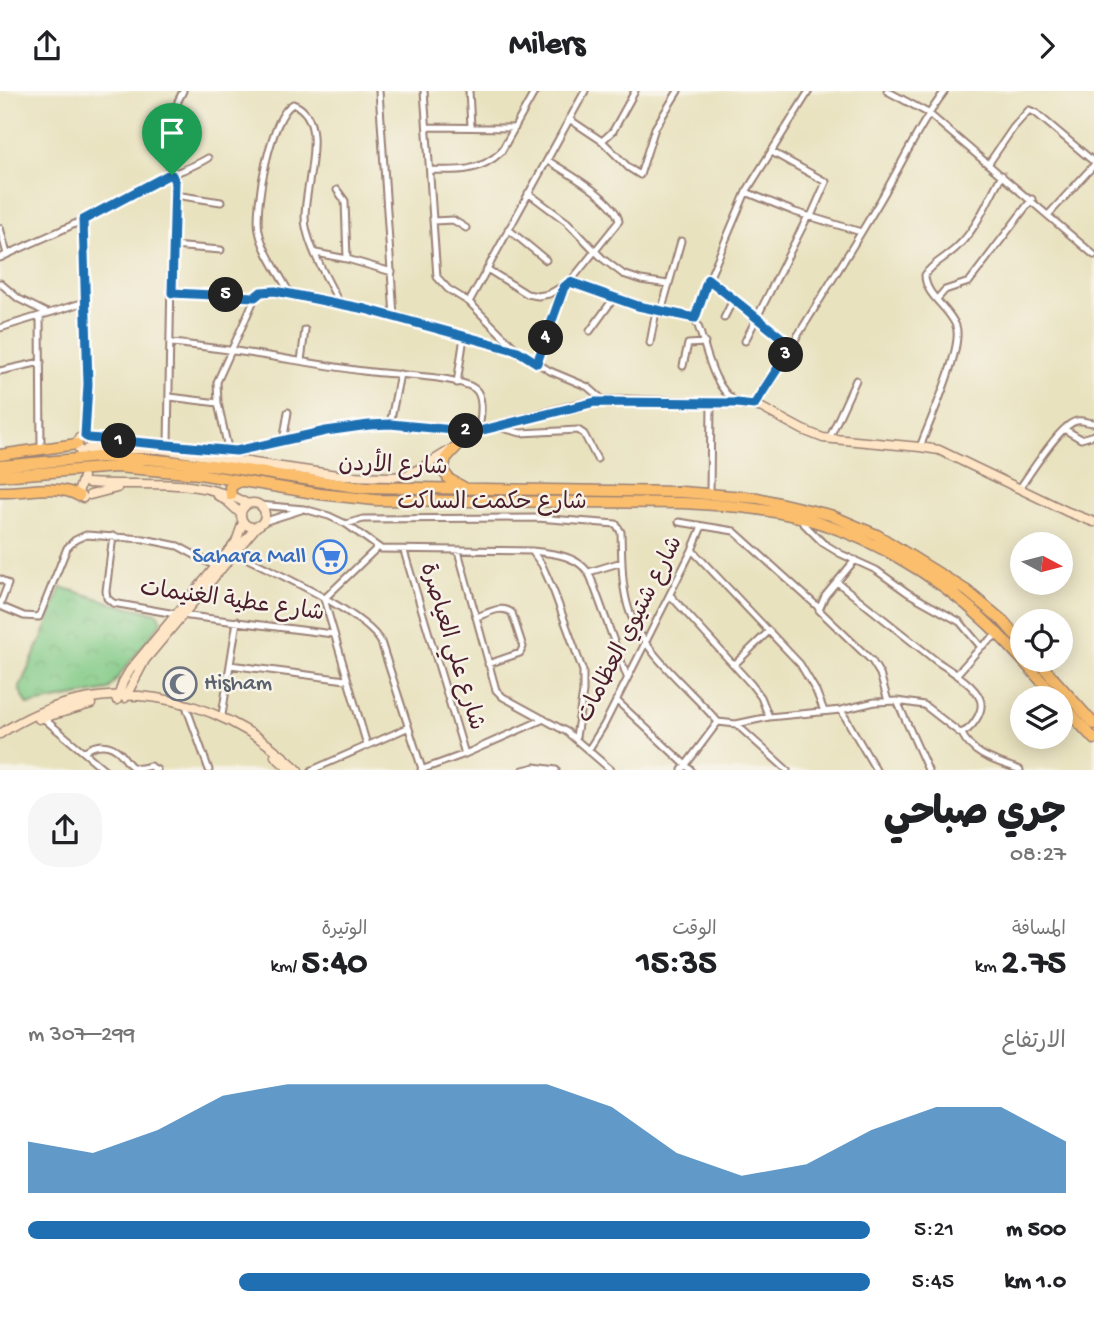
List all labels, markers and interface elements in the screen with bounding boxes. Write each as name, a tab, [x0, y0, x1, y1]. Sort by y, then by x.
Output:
icon: share	[28, 27, 66, 65]
text: Milers	[509, 27, 585, 65]
icon: forward	[1028, 27, 1066, 65]
pin	[142, 103, 202, 175]
icon: arrive	[153, 114, 191, 152]
pin: 5	[208, 277, 244, 313]
text: 5	[221, 283, 231, 306]
pin: 4	[528, 321, 564, 355]
text: 4	[541, 326, 550, 349]
pin: 3	[768, 337, 804, 373]
text: 3	[781, 343, 790, 366]
pin: 2	[448, 413, 484, 449]
text: 2	[461, 419, 470, 442]
pin: 1	[102, 423, 136, 459]
text: 1	[115, 429, 122, 452]
street label: شارع الأردن	[338, 446, 448, 482]
street label: شارع حكمت الساكت	[397, 490, 587, 517]
street label: شارع شتيوي العظامات	[572, 532, 690, 728]
north arrow	[1010, 532, 1073, 595]
map controls	[1010, 532, 1073, 749]
supermarket icon: Sahara Mall	[311, 538, 349, 576]
place label: Sahara Mall	[192, 544, 306, 571]
street label: شارع علي العياصرة	[409, 560, 489, 735]
street label: شارع عطية الغنيمات	[138, 576, 326, 628]
button: locate	[1010, 609, 1073, 672]
mosque icon: Hisham	[161, 665, 199, 703]
place label: Hisham	[204, 671, 272, 698]
button: layers	[1010, 686, 1073, 749]
button: share	[28, 793, 102, 867]
text: جري صباحي	[884, 794, 1066, 838]
text: 08:27	[1010, 842, 1066, 869]
text: الوتيرة	[321, 919, 367, 942]
text: الوقت	[672, 919, 717, 942]
text: المسافة	[1012, 919, 1066, 942]
text: 5:40	[302, 944, 367, 985]
text: 15:35	[637, 944, 717, 985]
text: 2.75	[1001, 944, 1066, 985]
text: /km	[270, 956, 302, 979]
text: km	[975, 956, 1001, 979]
text: 299–307 m	[28, 1022, 135, 1049]
text: الارتفاع	[1002, 1029, 1066, 1056]
text: 5:21	[914, 1217, 954, 1244]
text: 500 m	[1006, 1217, 1066, 1244]
text: 5:45	[912, 1269, 954, 1296]
text: 1.0 km	[1004, 1269, 1066, 1296]

